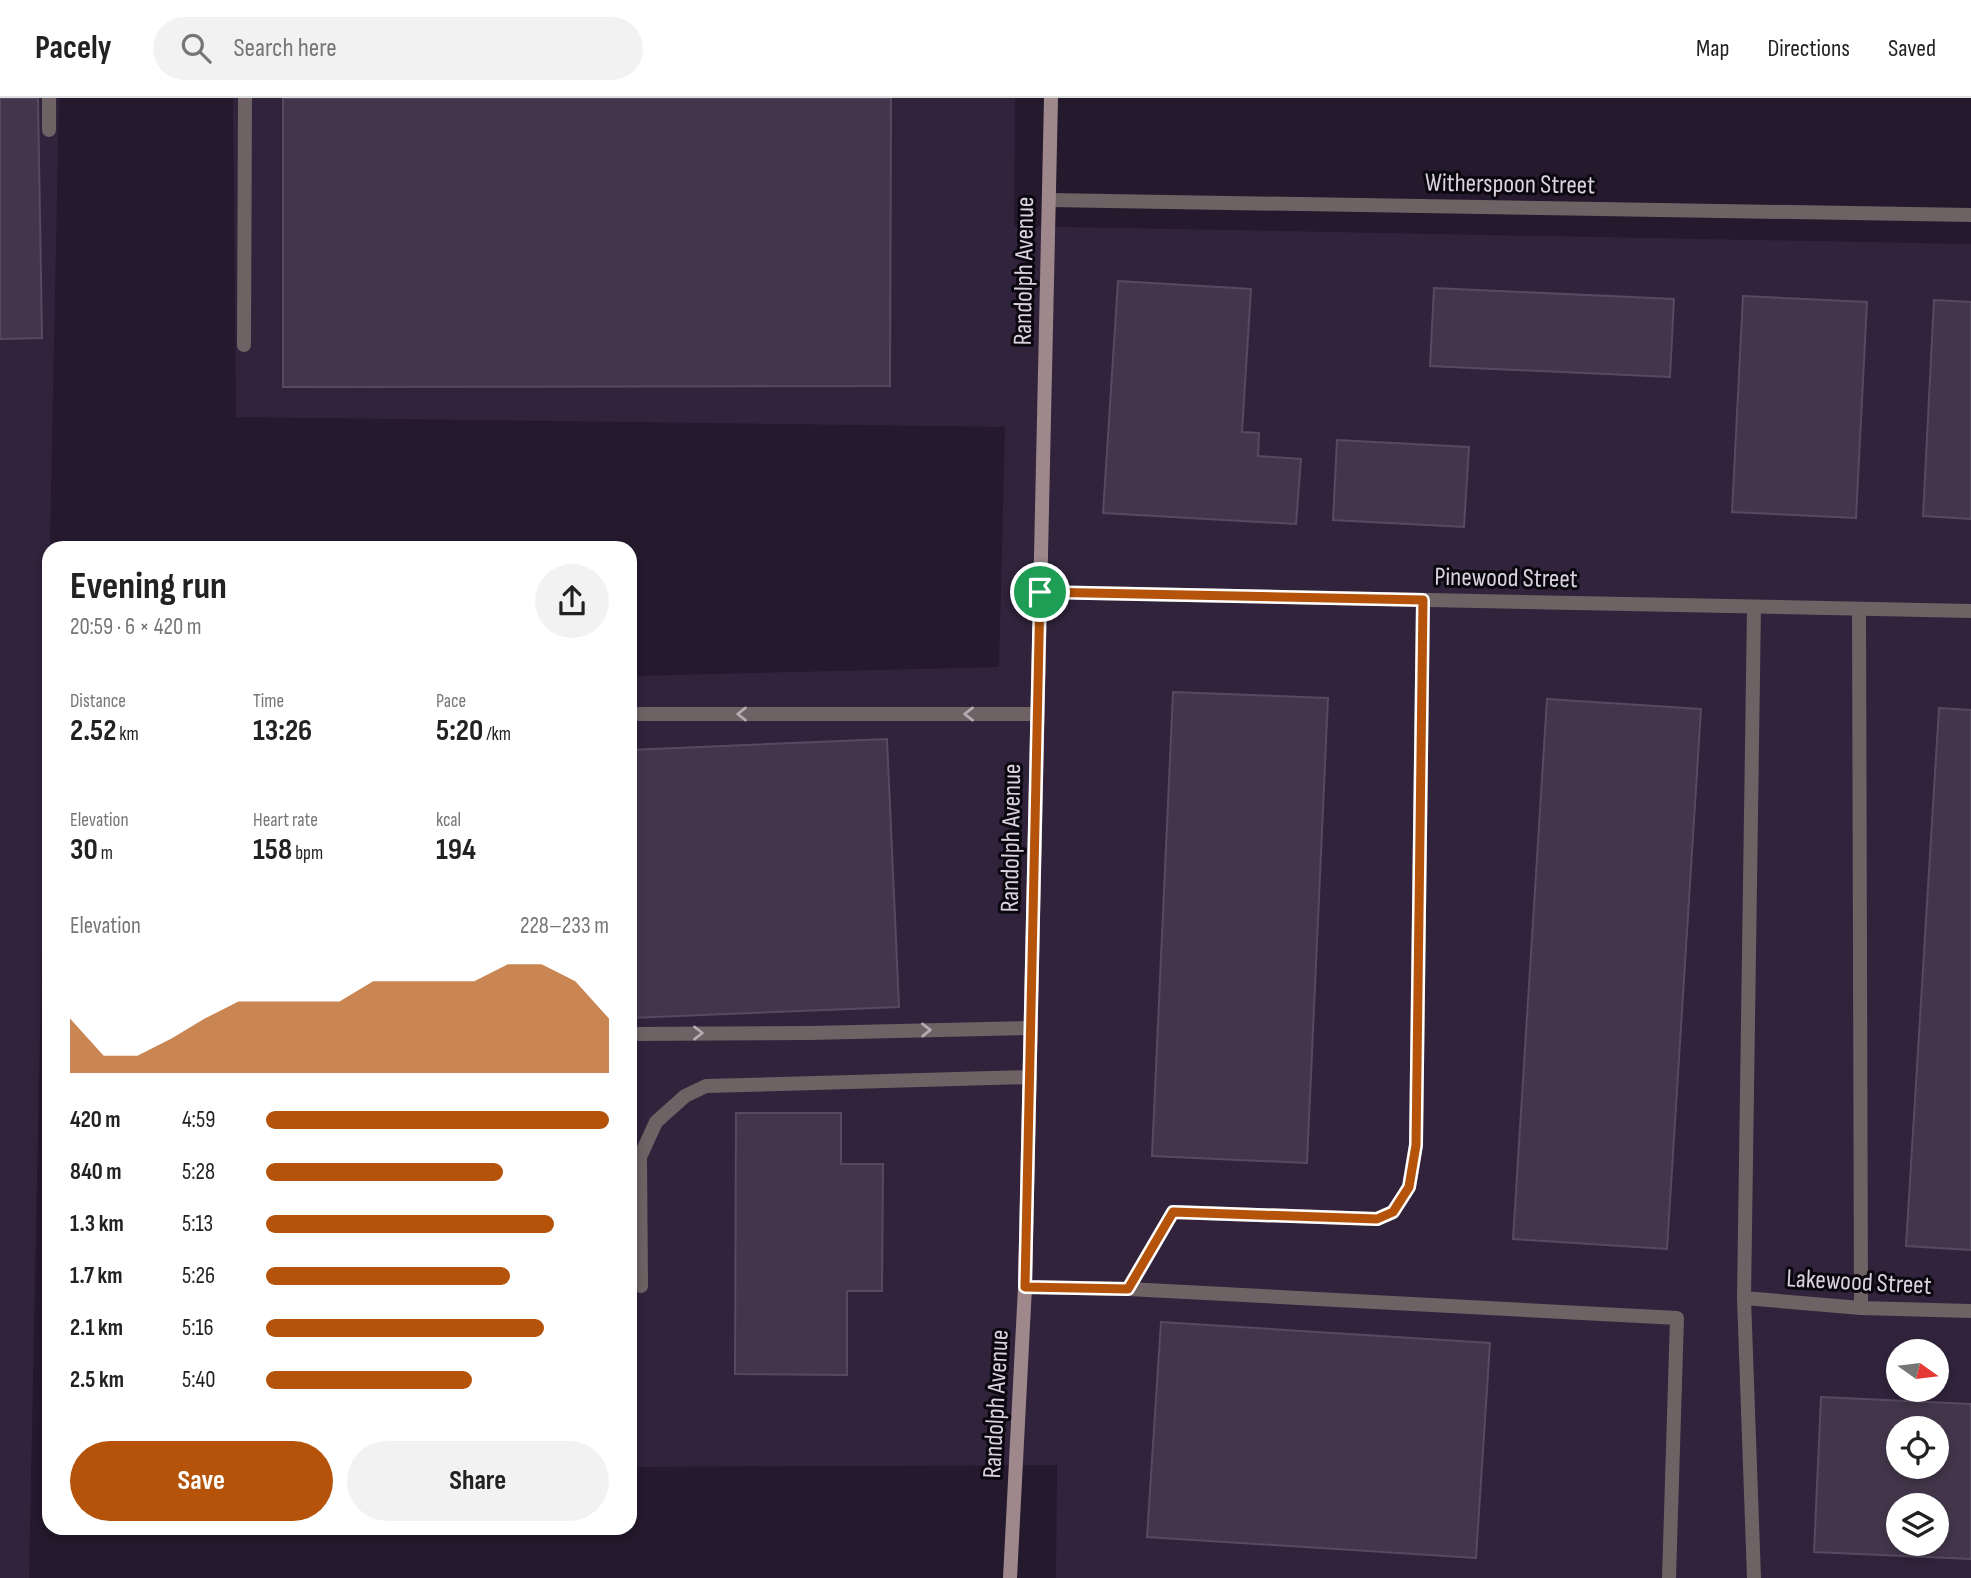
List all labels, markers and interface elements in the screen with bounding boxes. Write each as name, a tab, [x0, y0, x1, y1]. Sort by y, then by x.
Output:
search box	[153, 17, 643, 80]
text: Pacely	[35, 28, 111, 68]
icon: search	[177, 29, 215, 67]
text: Search here	[233, 33, 337, 64]
text: Map	[1696, 34, 1729, 63]
text: Directions	[1767, 34, 1850, 63]
text: Saved	[1888, 34, 1936, 63]
street label: Witherspoon Street	[1425, 168, 1595, 201]
street label: Randolph Avenue	[1008, 196, 1041, 346]
pin	[1010, 562, 1070, 622]
street label: Pinewood Street	[1434, 562, 1578, 595]
text: Evening run	[70, 564, 227, 609]
button: share	[535, 564, 609, 638]
icon: arrive	[1021, 573, 1059, 611]
text: 20:59 · 6 × 420 m	[70, 613, 202, 641]
text: Distance	[70, 690, 126, 713]
text: Time	[253, 690, 284, 713]
text: Pace	[436, 690, 466, 713]
one-way arrow	[736, 706, 746, 722]
one-way arrow	[963, 706, 974, 722]
text: 2.52	[70, 713, 116, 749]
text: 13:26	[253, 713, 312, 749]
text: 5:20	[436, 713, 483, 749]
text: km	[116, 723, 139, 746]
text: /km	[483, 723, 511, 746]
street label: Randolph Avenue	[995, 763, 1028, 913]
text: Elevation	[70, 809, 129, 832]
text: Heart rate	[253, 809, 318, 832]
text: kcal	[436, 809, 461, 832]
text: 30	[70, 832, 98, 868]
text: 158	[253, 832, 292, 868]
text: 194	[436, 832, 476, 868]
text: m	[98, 842, 113, 865]
text: bpm	[292, 842, 323, 865]
text: Elevation	[70, 912, 141, 940]
text: 228–233 m	[520, 912, 609, 940]
one-way arrow	[921, 1022, 931, 1038]
one-way arrow	[693, 1025, 704, 1041]
text: 420 m	[70, 1106, 121, 1134]
text: 4:59	[182, 1106, 215, 1134]
text: 840 m	[70, 1158, 122, 1186]
text: 5:28	[182, 1158, 215, 1186]
text: 1.3 km	[70, 1210, 124, 1238]
text: 5:13	[182, 1210, 213, 1238]
text: 1.7 km	[70, 1262, 123, 1290]
text: 5:26	[182, 1262, 215, 1290]
street label: Lakewood Street	[1785, 1263, 1932, 1302]
text: 2.1 km	[70, 1314, 123, 1342]
text: 5:16	[182, 1314, 214, 1342]
street label: Randolph Avenue	[977, 1329, 1016, 1479]
north arrow	[1886, 1339, 1950, 1402]
map controls	[1886, 1339, 1949, 1556]
text: 2.5 km	[70, 1366, 124, 1394]
text: 5:40	[182, 1366, 215, 1394]
button: locate	[1886, 1416, 1949, 1479]
button: Save	[70, 1441, 333, 1521]
button: Share	[347, 1441, 609, 1521]
button: layers	[1886, 1493, 1949, 1556]

